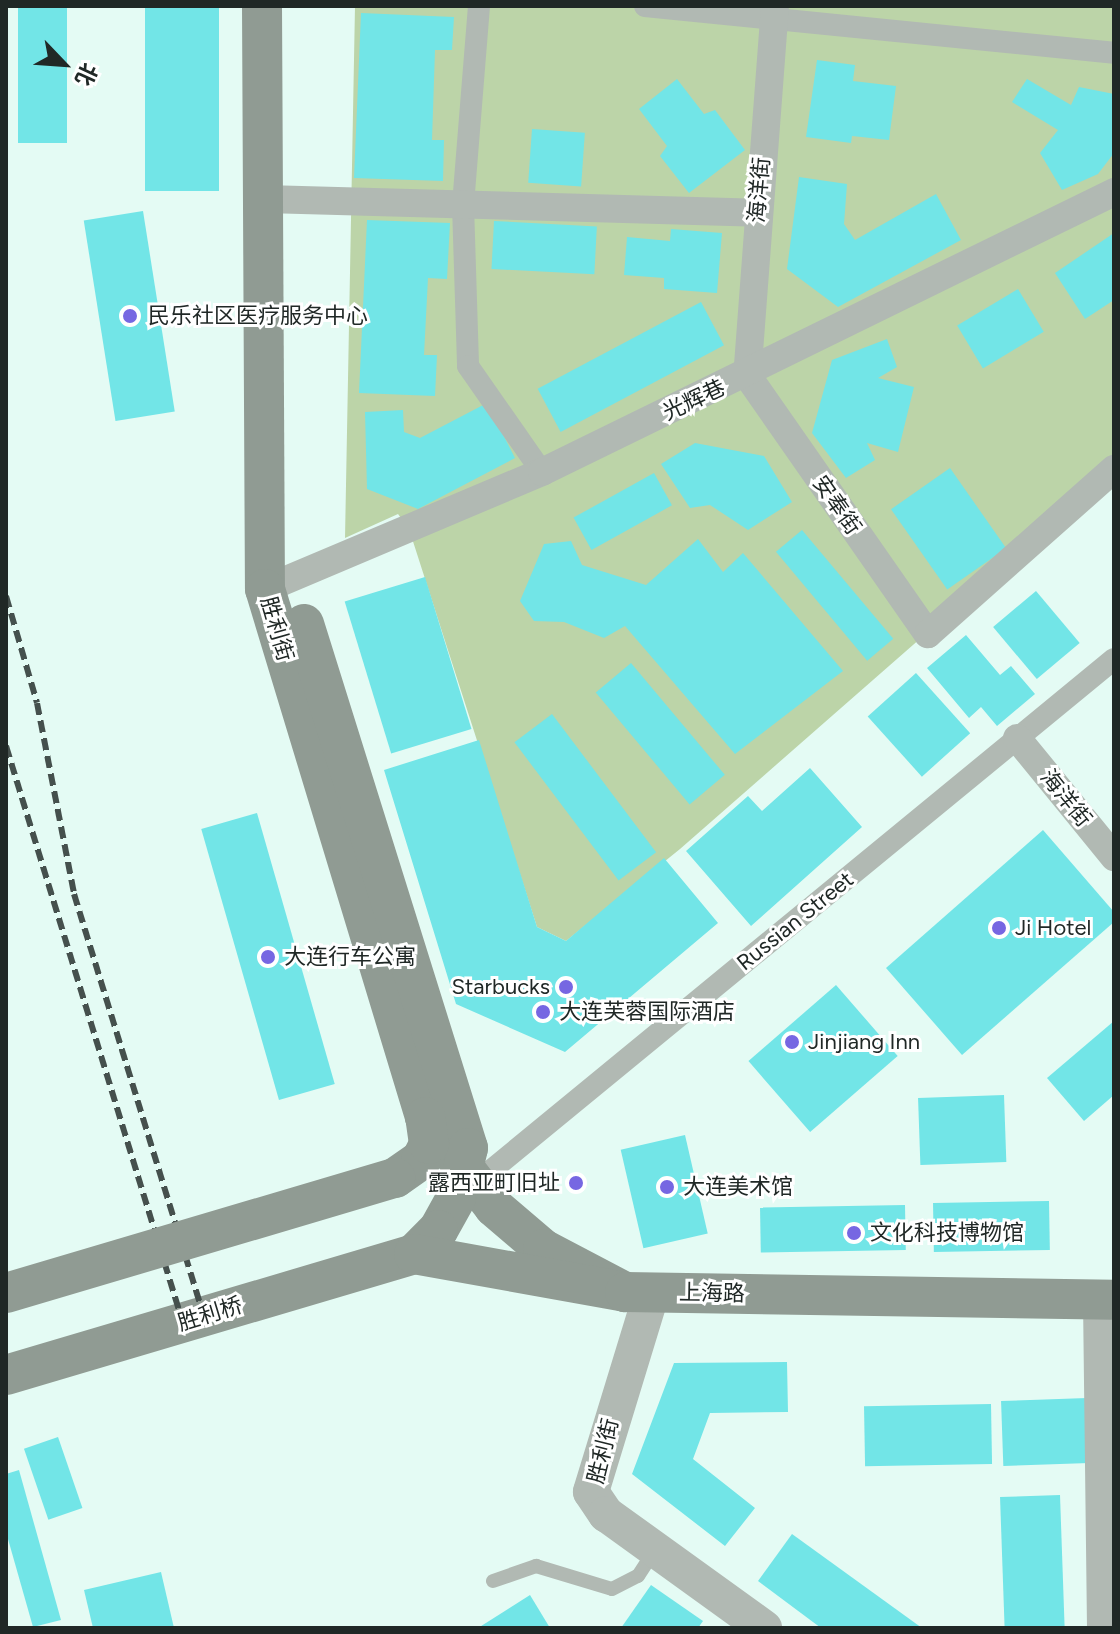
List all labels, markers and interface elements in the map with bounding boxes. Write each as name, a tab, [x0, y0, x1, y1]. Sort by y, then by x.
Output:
north arrow	[24, 24, 104, 104]
text: 北	[69, 59, 103, 90]
street label: 海洋街	[743, 156, 775, 224]
place label: 民乐社区医疗服务中心	[148, 303, 368, 329]
marker: 民乐社区医疗服务中心	[119, 305, 141, 327]
street label: 光辉巷	[659, 374, 729, 426]
street label: 安奉街	[807, 470, 867, 540]
street label: 胜利街	[255, 594, 299, 664]
street label: 海洋街	[1035, 764, 1097, 832]
street label: Russian Street	[731, 866, 859, 976]
place label: Ji Hotel	[1015, 915, 1091, 941]
marker: Ji Hotel	[990, 919, 1008, 937]
place label: 大连行车公寓	[284, 944, 416, 970]
marker: 大连行车公寓	[259, 948, 277, 966]
place label: Starbucks	[452, 974, 550, 1000]
marker: Starbucks	[557, 978, 575, 996]
place label: 大连芙蓉国际酒店	[559, 999, 735, 1025]
marker: 大连芙蓉国际酒店	[534, 1003, 552, 1021]
place label: Jinjiang Inn	[808, 1029, 920, 1055]
marker: Jinjiang Inn	[783, 1033, 801, 1051]
place label: 露西亚町旧址	[428, 1170, 560, 1196]
marker: 露西亚町旧址	[567, 1174, 585, 1192]
place label: 大连美术馆	[683, 1174, 793, 1200]
marker: 大连美术馆	[658, 1178, 676, 1196]
place label: 文化科技博物馆	[870, 1220, 1024, 1246]
marker: 文化科技博物馆	[845, 1224, 863, 1242]
street label: 上海路	[679, 1279, 745, 1307]
street label: 胜利桥	[175, 1292, 245, 1336]
street label: 胜利街	[582, 1416, 624, 1486]

